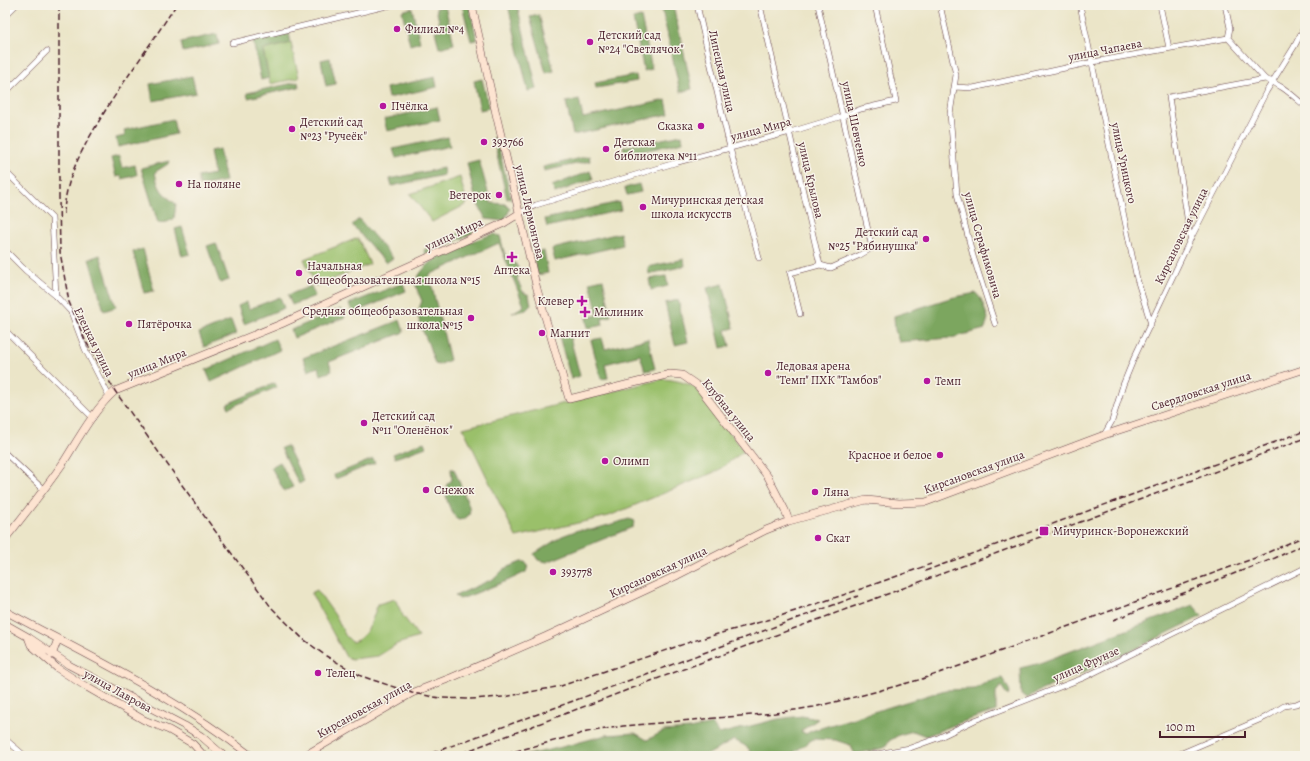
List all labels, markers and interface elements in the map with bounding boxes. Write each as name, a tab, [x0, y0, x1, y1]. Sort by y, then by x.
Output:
place label: Филиал №4	[405, 21, 465, 37]
marker: Филиал №4	[392, 24, 402, 34]
place label: Детский сад №24 "Светлячок"	[598, 27, 684, 57]
street label: Липецкая улица	[705, 28, 739, 114]
street label: улица Чапаева	[1066, 35, 1144, 65]
marker: Детский сад №24 "Светлячок"	[585, 37, 595, 47]
street label: улица Шевченко	[838, 79, 872, 168]
place label: Пчёлка	[391, 98, 429, 114]
marker: Пчёлка	[378, 101, 388, 111]
street label: улица Мира	[728, 113, 793, 145]
place label: Детский сад №23 "Ручеёк"	[300, 114, 367, 144]
place label: Сказка	[658, 118, 693, 134]
street label: улица Урицкого	[1107, 120, 1140, 205]
marker: Сказка	[696, 121, 706, 131]
marker: Детский сад №23 "Ручеёк"	[287, 124, 297, 134]
place label: 393766	[492, 134, 524, 150]
place label: Детская библиотека №11	[614, 134, 697, 164]
marker: 393766	[479, 137, 489, 147]
street label: улица Крылова	[794, 139, 828, 220]
marker: Детская библиотека №11	[601, 144, 611, 154]
street label: улица Лермонтова	[511, 162, 549, 261]
place label: На поляне	[187, 176, 241, 192]
marker: На поляне	[174, 179, 184, 189]
street label: Кирсановская улица	[1151, 184, 1212, 287]
place label: Ветерок	[449, 187, 491, 203]
street label: улица Серафимовича	[960, 189, 1006, 301]
marker: Ветерок	[494, 190, 504, 200]
place label: Мичуринская детская школа искусств	[651, 192, 764, 222]
marker: Мичуринская детская школа искусств	[638, 202, 648, 212]
street label: улица Мира	[422, 213, 486, 255]
place label: Детский сад №25 "Рябинушка"	[828, 224, 918, 254]
marker: Детский сад №25 "Рябинушка"	[921, 234, 931, 244]
marker: Аптека	[507, 252, 517, 262]
place label: Начальная общеобразовательная школа №15	[307, 258, 481, 288]
place label: Аптека	[493, 262, 530, 278]
marker: Начальная общеобразовательная школа №15	[294, 268, 304, 278]
place label: Клевер	[537, 293, 574, 309]
marker: Клевер	[577, 296, 587, 306]
place label: Средняя общеобразовательная школа №15	[302, 303, 463, 333]
place label: Мклиник	[594, 304, 644, 320]
street label: Елецкая улица	[70, 305, 118, 380]
marker: Мклиник	[579, 306, 591, 318]
marker: Средняя общеобразовательная школа №15	[466, 313, 476, 323]
place label: Пятёрочка	[137, 316, 192, 332]
marker: Пятёрочка	[124, 319, 134, 329]
place label: Магнит	[550, 325, 591, 341]
marker: Магнит	[537, 328, 547, 338]
street label: улица Мира	[124, 344, 189, 382]
place label: Ледовая арена "Темп" ПХК "Тамбов"	[776, 358, 882, 388]
street label: Свердловская улица	[1149, 367, 1253, 415]
marker: Ледовая арена "Темп" ПХК "Тамбов"	[763, 368, 773, 378]
place label: Темп	[935, 373, 961, 389]
street label: Клубная улица	[699, 375, 760, 445]
marker: Темп	[922, 376, 932, 386]
place label: Детский сад №11 "Оленёнок"	[372, 408, 453, 438]
marker: Детский сад №11 "Оленёнок"	[359, 418, 369, 428]
street label: Кирсановская улица	[922, 446, 1027, 498]
place label: Красное и белое	[848, 447, 932, 463]
marker: Красное и белое	[935, 450, 945, 460]
place label: Олимп	[613, 453, 649, 469]
marker: Олимп	[600, 456, 610, 466]
place label: Снежок	[434, 482, 475, 498]
place label: Ляна	[823, 484, 850, 500]
marker: Снежок	[421, 485, 431, 495]
marker: Ляна	[810, 487, 820, 497]
place label: Мичуринск-Воронежский	[1053, 523, 1189, 539]
marker: Мичуринск-Воронежский	[1038, 525, 1050, 537]
place label: Скат	[826, 530, 851, 546]
marker: Скат	[813, 533, 823, 543]
street label: Кирсановская улица	[607, 542, 710, 602]
place label: 393778	[561, 564, 593, 580]
marker: 393778	[548, 567, 558, 577]
street label: улица Фрунзе	[1050, 642, 1122, 686]
street label: улица Лаврова	[80, 665, 155, 717]
place label: Телец	[326, 665, 356, 681]
marker: Телец	[313, 668, 323, 678]
street label: Кирсановская улица	[314, 676, 415, 742]
scale bar	[1160, 713, 1245, 739]
text: 100 m	[1166, 719, 1195, 735]

